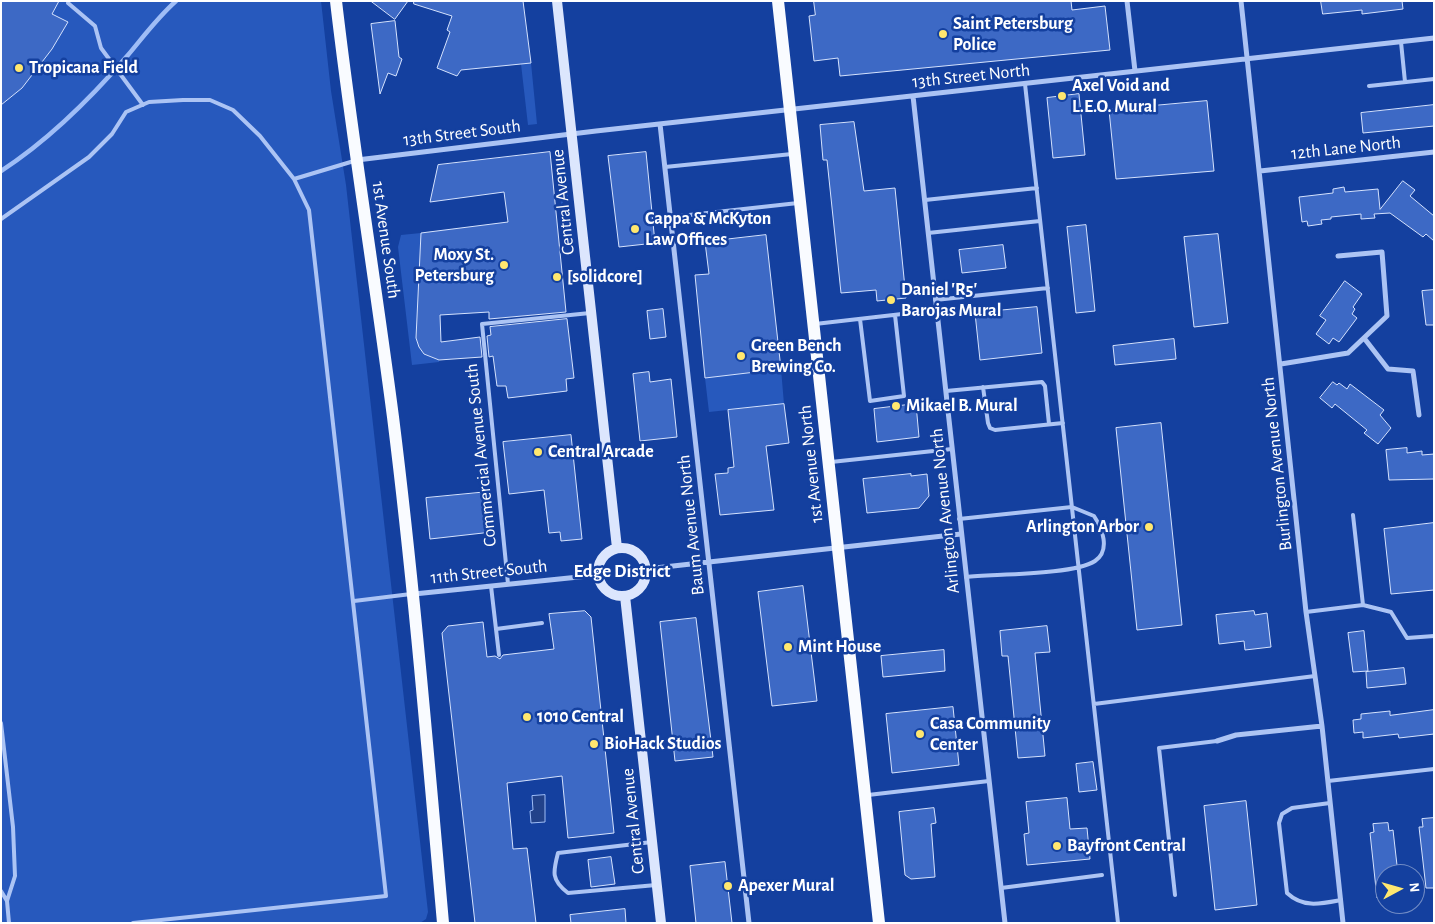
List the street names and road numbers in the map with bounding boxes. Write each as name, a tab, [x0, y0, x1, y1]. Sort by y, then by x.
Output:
street label: 13th Street North	[911, 59, 1031, 93]
street label: 13th Street South	[402, 115, 522, 151]
street label: 12th Lane North	[1290, 132, 1402, 164]
street label: Central Avenue	[547, 148, 579, 256]
street label: 1st Avenue South	[367, 180, 405, 300]
street label: Commercial Avenue South	[461, 362, 501, 548]
street label: Burlington Avenue North	[1257, 376, 1297, 552]
street label: 1st Avenue North	[794, 404, 828, 524]
street label: Arlington Avenue North	[926, 427, 964, 595]
street label: Baum Avenue North	[673, 454, 709, 596]
street label: 11th Street South	[430, 555, 548, 589]
street label: Central Avenue	[617, 767, 649, 875]

